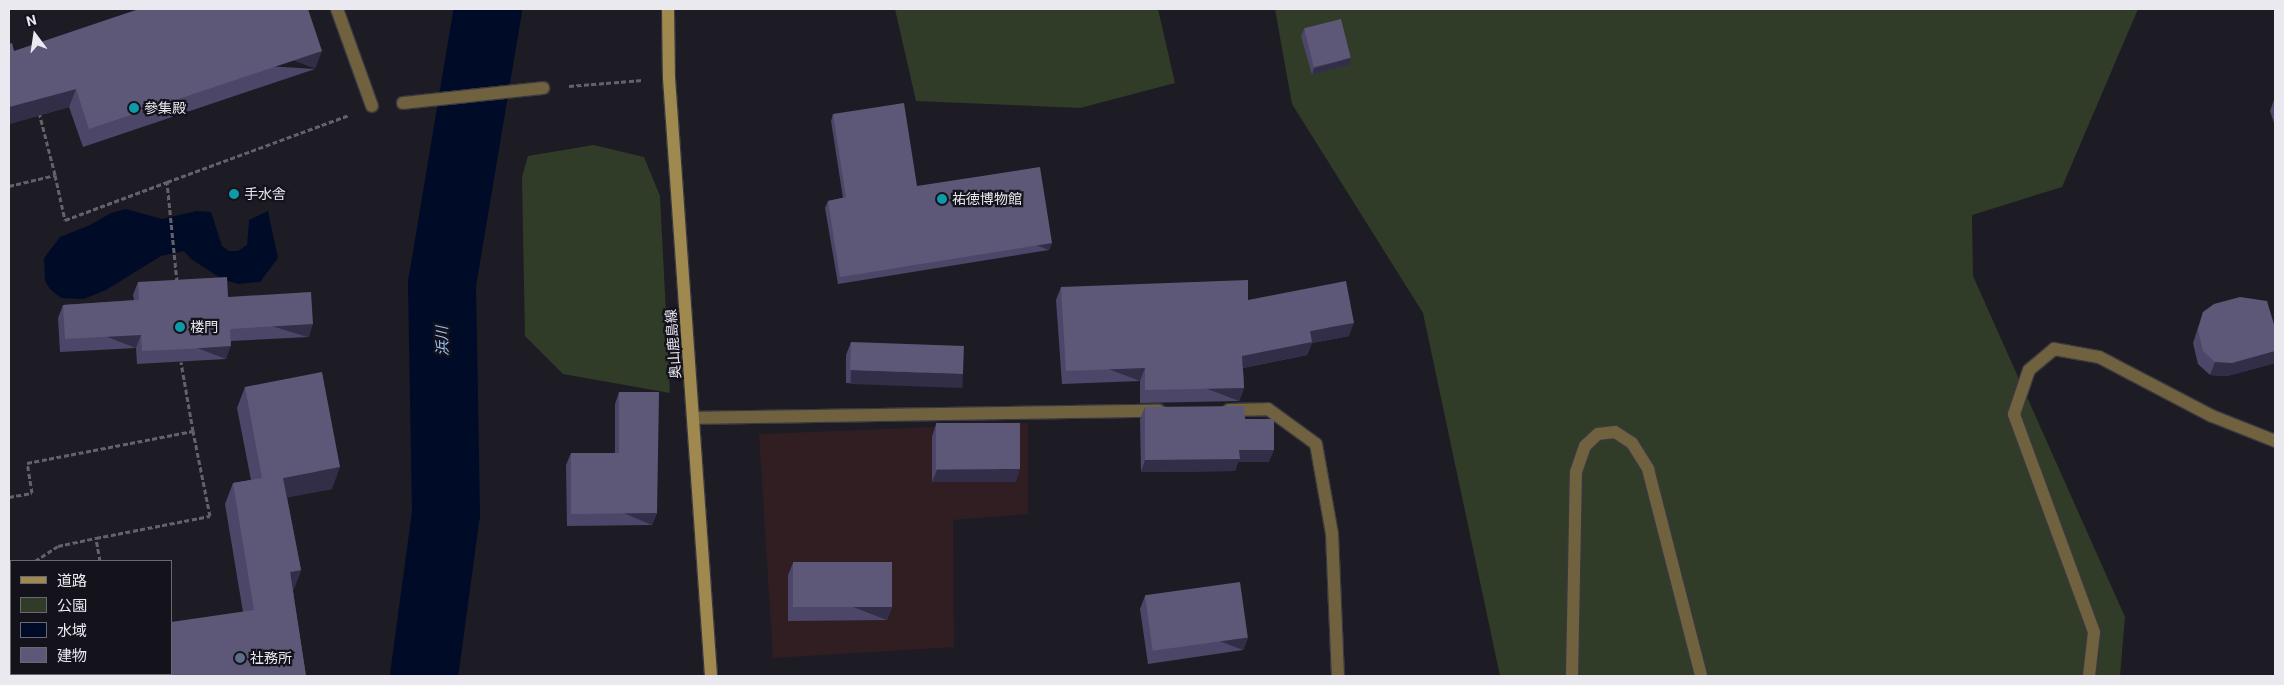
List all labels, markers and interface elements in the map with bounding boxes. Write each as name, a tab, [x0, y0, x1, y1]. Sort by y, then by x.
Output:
north arrow	[10, 10, 60, 60]
text: N	[25, 11, 38, 29]
place label: 參集殿	[144, 100, 186, 116]
marker: 參集殿	[128, 102, 140, 114]
place label: 手水舎	[244, 186, 286, 202]
marker: 手水舎	[228, 188, 240, 200]
place label: 祐徳博物館	[952, 191, 1022, 207]
marker: 祐徳博物館	[936, 193, 948, 205]
street label: 奥山鹿島線	[662, 308, 684, 380]
place label: 楼門	[190, 319, 218, 335]
marker: 楼門	[174, 321, 186, 333]
water label: 浜川	[434, 326, 452, 356]
legend	[10, 560, 172, 675]
text: 道路	[57, 572, 87, 590]
text: 公園	[57, 597, 87, 615]
text: 水域	[57, 622, 87, 640]
text: 建物	[57, 647, 87, 665]
place label: 社務所	[250, 650, 292, 666]
marker: 社務所	[234, 652, 246, 664]

